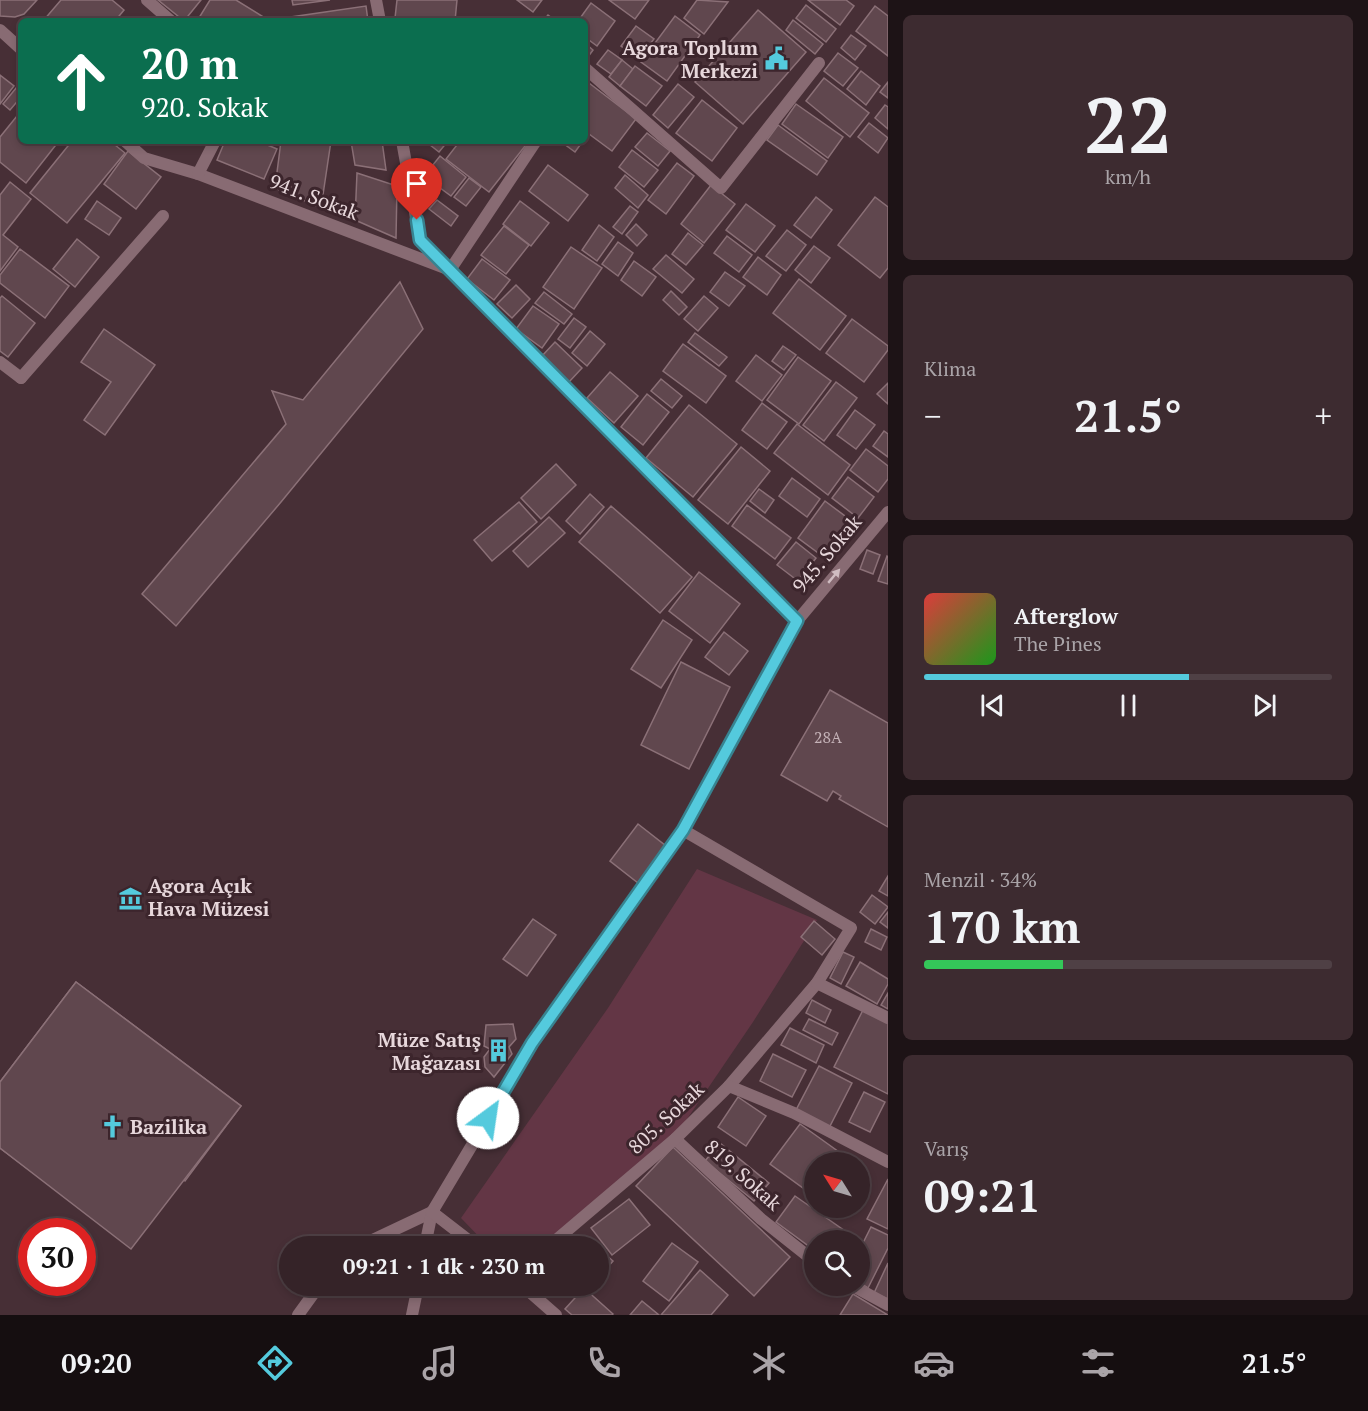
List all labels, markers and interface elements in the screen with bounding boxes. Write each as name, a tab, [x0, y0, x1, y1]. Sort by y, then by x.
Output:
place label: Agora Toplum Merkezi	[622, 34, 759, 84]
text: 20 m	[141, 35, 239, 91]
icon: ahead	[42, 42, 120, 120]
public building icon: Agora Toplum Merkezi	[763, 46, 789, 72]
text: 22	[1084, 72, 1172, 175]
text: 920. Sokak	[141, 89, 268, 125]
pin	[391, 158, 442, 220]
text: km/h	[1105, 163, 1151, 190]
street label: 941. Sokak	[265, 167, 364, 226]
icon: arrive	[400, 167, 433, 200]
text: Klima	[924, 355, 976, 382]
text: 21.5°	[1074, 385, 1182, 445]
text: −	[924, 394, 942, 437]
text: +	[1314, 394, 1332, 437]
street label: 945. Sokak	[786, 508, 868, 598]
one-way arrow	[827, 569, 840, 584]
text: Afterglow	[1014, 601, 1118, 630]
text: The Pines	[1014, 630, 1102, 657]
icon: previous	[976, 689, 1009, 722]
icon: pause	[1112, 689, 1145, 722]
icon: next	[1248, 689, 1281, 722]
house number: 28A	[814, 726, 842, 748]
text: Menzil · 34%	[924, 866, 1037, 893]
place label: Agora Açık Hava Müzesi	[148, 872, 270, 922]
museum icon: Agora Açık Hava Müzesi	[117, 885, 143, 911]
text: 170 km	[924, 896, 1080, 956]
place label: Müze Satış Mağazası	[378, 1026, 481, 1076]
building icon: Müze Satış Mağazası	[486, 1038, 512, 1064]
street label: 805. Sokak	[622, 1075, 710, 1160]
position arrow	[456, 1086, 520, 1150]
place label: Bazilika	[130, 1113, 207, 1140]
church icon: Bazilika	[99, 1114, 125, 1140]
street label: 819. Sokak	[699, 1133, 788, 1217]
text: Varış	[924, 1135, 969, 1162]
north arrow	[804, 1152, 870, 1218]
map controls	[804, 1152, 870, 1296]
text: 09:21	[924, 1165, 1041, 1225]
speed limit sign: 30	[18, 1218, 96, 1296]
button: search	[804, 1230, 870, 1296]
text: 09:21 · 1 dk · 230 m	[343, 1251, 545, 1280]
icon: directions	[254, 1342, 296, 1384]
icon: music	[419, 1342, 461, 1384]
icon: phone	[583, 1342, 625, 1384]
icon: climate	[748, 1342, 790, 1384]
icon: car	[913, 1342, 955, 1384]
icon: filters	[1077, 1342, 1119, 1384]
text: 09:20	[61, 1345, 132, 1381]
text: 21.5°	[1242, 1345, 1307, 1381]

